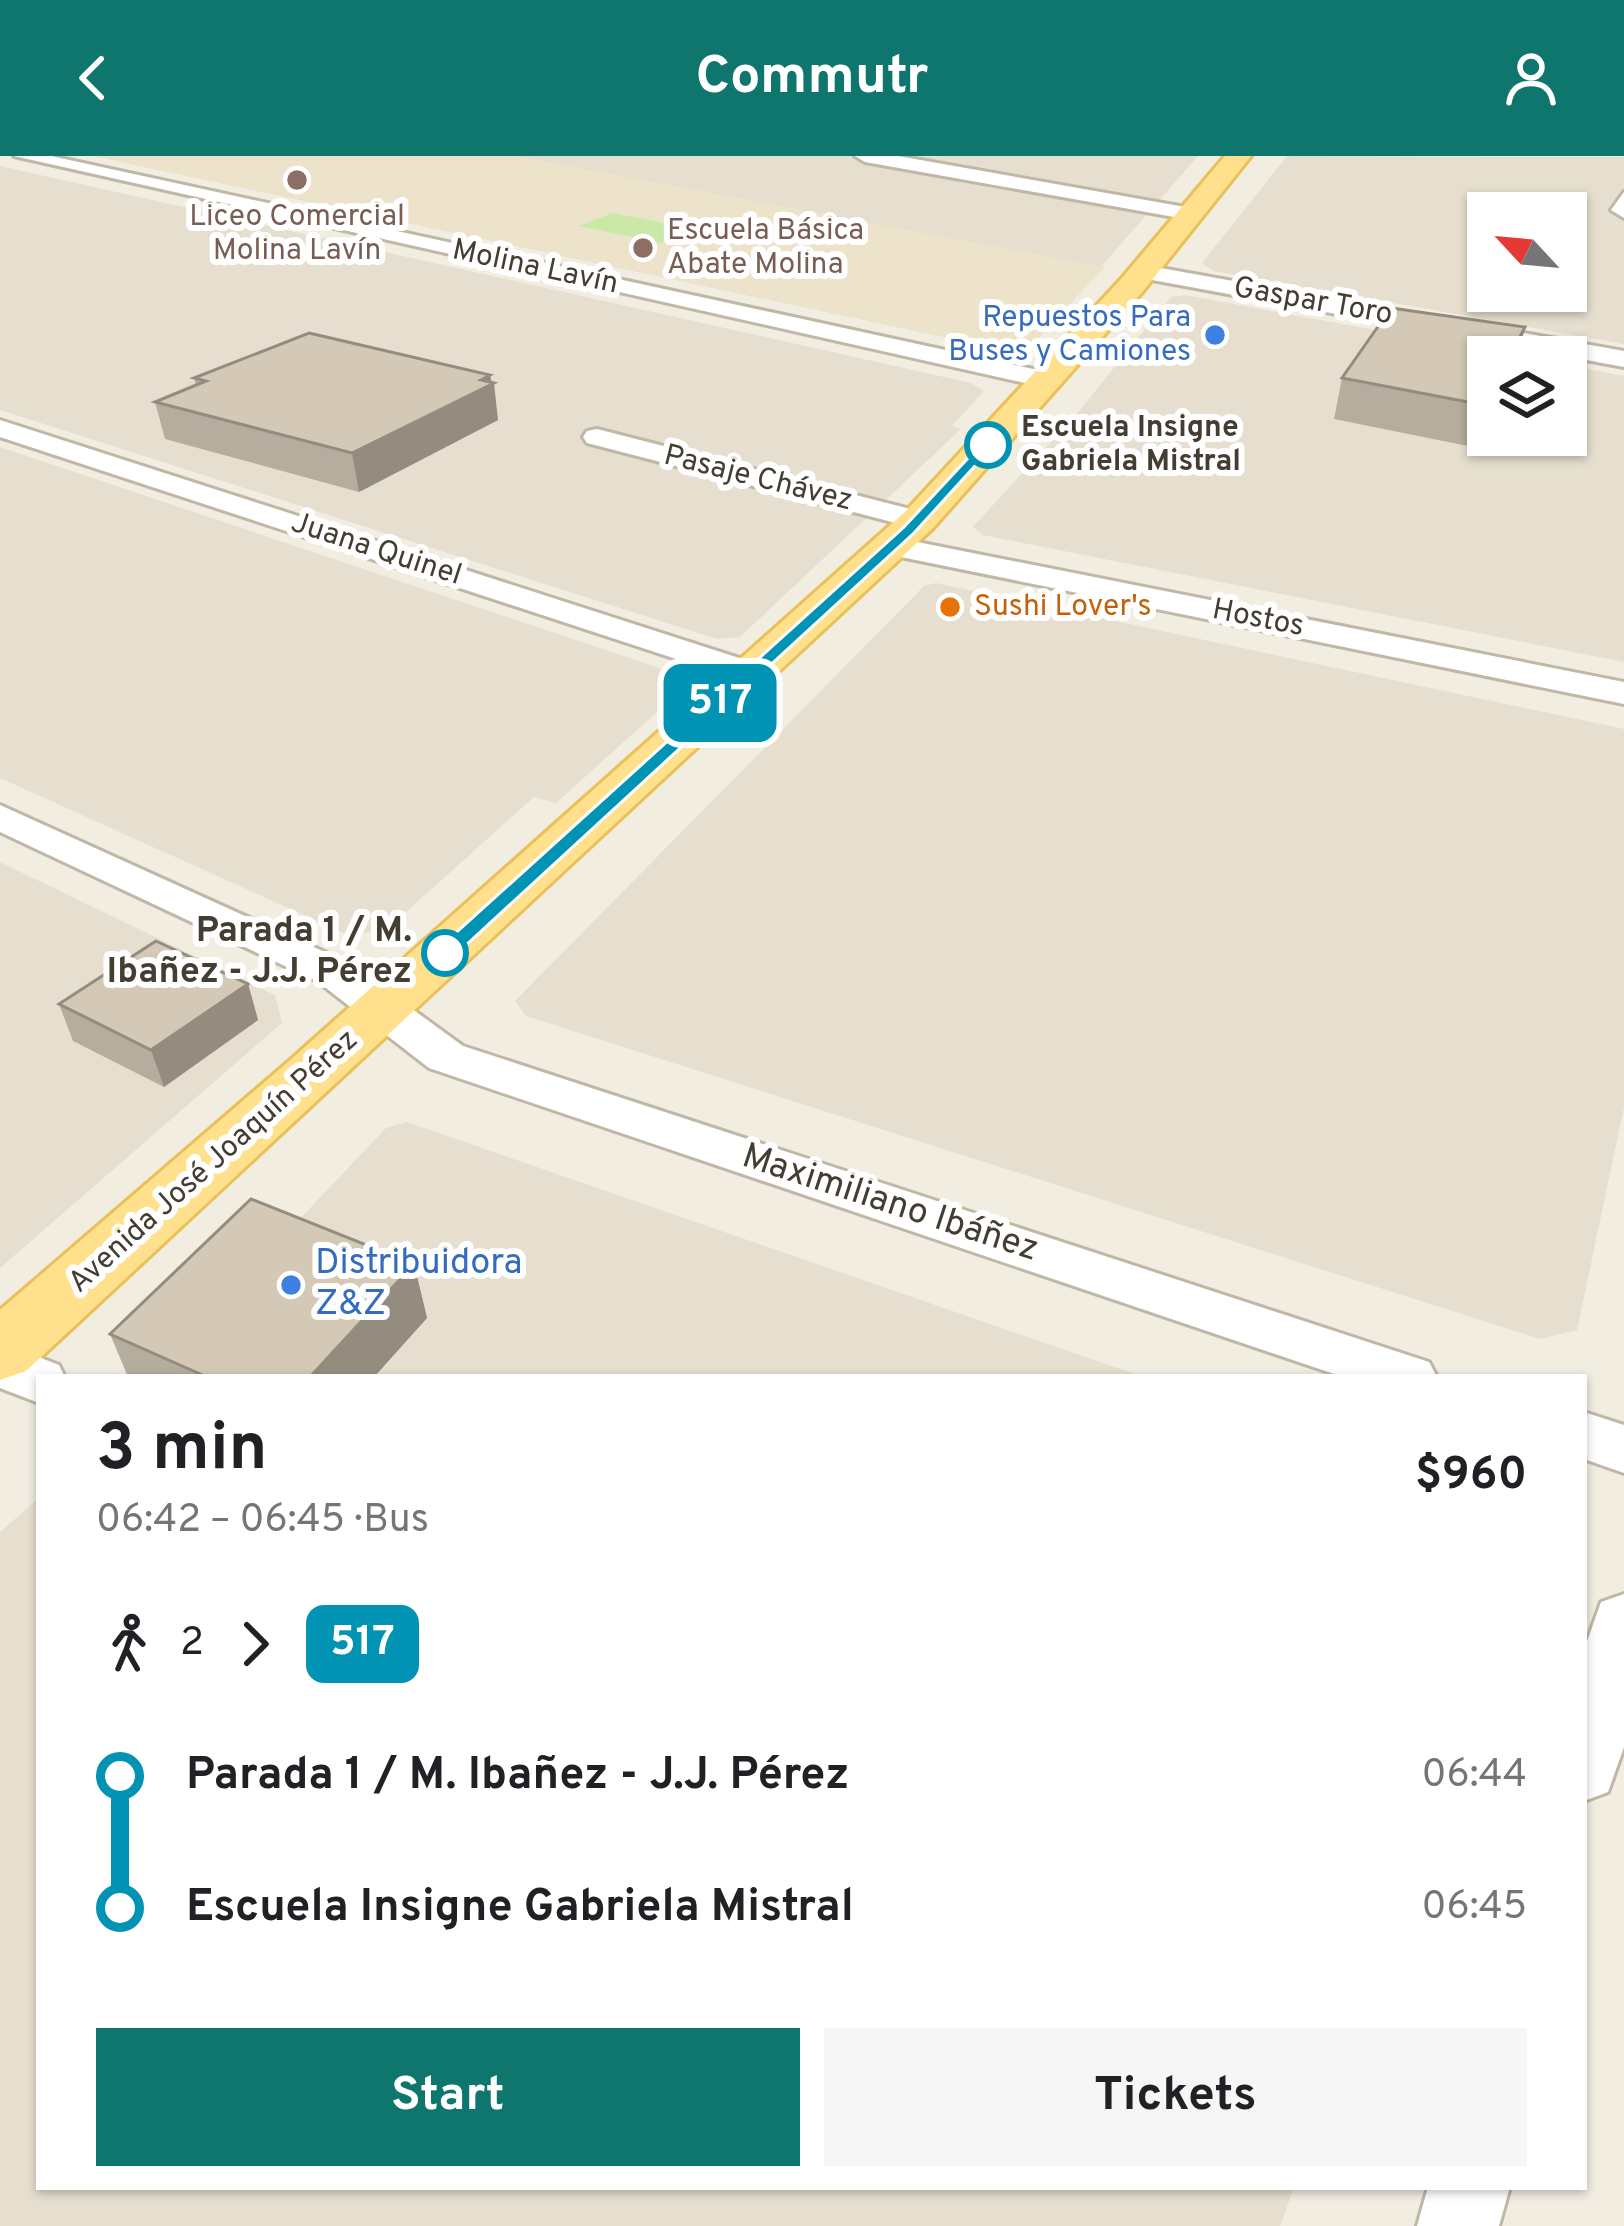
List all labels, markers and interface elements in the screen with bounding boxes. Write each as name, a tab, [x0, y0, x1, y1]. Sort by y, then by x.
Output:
text: Commutr	[696, 44, 928, 113]
icon: back	[60, 45, 126, 111]
icon: person	[1498, 45, 1564, 111]
marker: Liceo Comercial Molina Lavín	[284, 167, 310, 193]
north arrow	[1467, 192, 1587, 312]
map controls	[1467, 192, 1587, 456]
place label: Liceo Comercial Molina Lavín	[189, 199, 405, 270]
place label: Escuela Básica Abate Molina	[667, 213, 864, 284]
street label: Molina Lavín	[449, 232, 621, 304]
marker: Escuela Básica Abate Molina	[630, 235, 656, 261]
street label: Gaspar Toro	[1231, 270, 1395, 334]
place label: Repuestos Para Buses y Camiones	[948, 300, 1191, 371]
marker: Repuestos Para Buses y Camiones	[1202, 322, 1228, 348]
button: layers	[1467, 336, 1587, 456]
place label: Escuela Insigne Gabriela Mistral	[1021, 410, 1241, 481]
marker: Escuela Insigne Gabriela Mistral	[966, 423, 1010, 467]
street label: Pasaje Chávez	[660, 438, 856, 520]
street label: Juana Quinel	[286, 505, 466, 595]
place label: Sushi Lover's	[974, 589, 1152, 626]
street label: Hostos	[1209, 592, 1307, 646]
marker: Sushi Lover's	[937, 594, 963, 620]
line badge: 517	[651, 664, 789, 742]
text: 517	[688, 676, 752, 729]
place label: Parada 1 / M. Ibañez - J.J. Pérez	[107, 909, 412, 996]
marker: Parada 1 / M. Ibañez - J.J. Pérez	[423, 931, 467, 975]
street label: Avenida José Joaquín Pérez	[62, 1022, 366, 1302]
street label: Maximiliano Ibáñez	[736, 1134, 1044, 1274]
place label: Distribuidora Z&Z	[315, 1241, 522, 1328]
marker: Distribuidora Z&Z	[278, 1272, 304, 1298]
text: 3 min	[96, 1410, 268, 1493]
text: $960	[1415, 1448, 1527, 1505]
text: 06:42 – 06:45 · Bus	[96, 1497, 429, 1546]
icon: walk	[96, 1611, 162, 1677]
icon: forward	[222, 1611, 288, 1677]
text: 517	[330, 1617, 395, 1670]
text: 2	[180, 1620, 204, 1669]
text: Parada 1 / M. Ibañez - J.J. Pérez	[186, 1748, 849, 1805]
text: 06:44	[1421, 1752, 1527, 1801]
text: Escuela Insigne Gabriela Mistral	[186, 1880, 854, 1937]
text: 06:45	[1421, 1884, 1527, 1933]
button: Start	[96, 2028, 800, 2166]
button: Tickets	[824, 2028, 1527, 2166]

